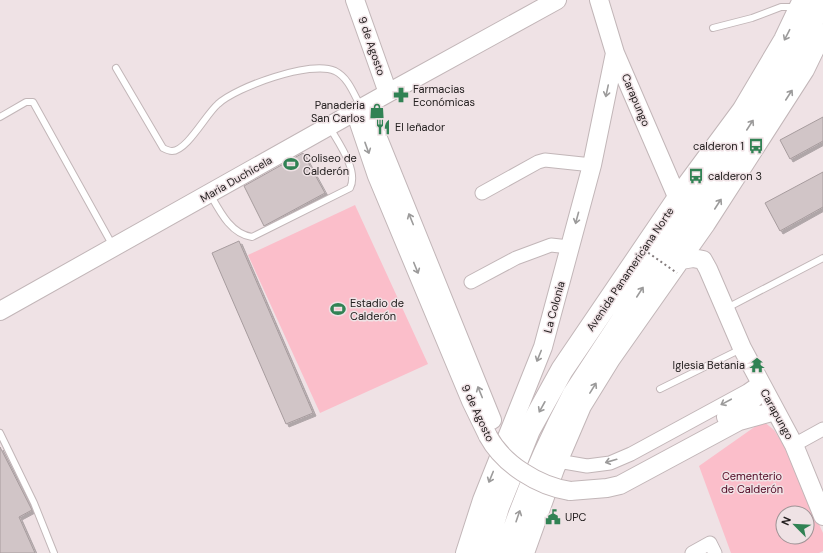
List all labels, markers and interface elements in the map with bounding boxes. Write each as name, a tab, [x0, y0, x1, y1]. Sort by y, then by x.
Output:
street label: 9 de Agosto	[355, 15, 389, 77]
one-way arrow	[783, 29, 790, 41]
street label: Carapungo	[619, 72, 653, 128]
place label: Farmacias Económicas	[413, 82, 475, 109]
one-way arrow	[603, 84, 611, 97]
pharmacy icon: Farmacias Económicas	[392, 86, 410, 104]
one-way arrow	[785, 89, 793, 101]
place label: Panaderia San Carlos	[311, 98, 365, 125]
shop icon: Panaderia San Carlos	[368, 102, 386, 120]
restaurant icon: El leñador	[374, 118, 392, 136]
one-way arrow	[747, 119, 755, 131]
place label: El leñador	[395, 120, 445, 134]
bus stop icon: calderon 1	[747, 137, 765, 155]
place label: calderon 1	[693, 139, 744, 153]
one-way arrow	[364, 141, 372, 153]
place label: Coliseo de Calderón	[303, 151, 357, 178]
street label: Maria Duchicela	[197, 153, 275, 205]
sports icon: Coliseo de Calderón	[282, 155, 300, 173]
bus stop icon: calderon 3	[687, 167, 705, 185]
place label: calderon 3	[708, 169, 762, 183]
one-way arrow	[714, 199, 722, 210]
street label: Avenida Panamericana Norte	[583, 204, 677, 334]
one-way arrow	[573, 211, 581, 224]
one-way arrow	[406, 214, 414, 226]
one-way arrow	[412, 262, 420, 274]
street label: La Colonia	[540, 280, 568, 334]
one-way arrow	[637, 286, 645, 298]
place label: Estadio de Calderón	[350, 296, 404, 323]
sports icon: Estadio de Calderón	[329, 300, 347, 318]
one-way arrow	[535, 350, 543, 362]
temple icon: Iglesia Betania	[748, 356, 766, 374]
place label: Iglesia Betania	[673, 358, 745, 372]
street label: 9 de Agosto	[459, 382, 497, 444]
one-way arrow	[589, 383, 597, 394]
one-way arrow	[476, 386, 484, 398]
street label: Carapungo	[757, 386, 797, 442]
one-way arrow	[720, 398, 732, 406]
one-way arrow	[538, 401, 545, 413]
one-way arrow	[605, 458, 618, 465]
park label: Cementerio de Calderón	[721, 469, 783, 496]
one-way arrow	[487, 471, 495, 483]
north arrow	[775, 505, 815, 545]
public building icon: UPC	[544, 508, 562, 526]
one-way arrow	[515, 510, 523, 522]
place label: UPC	[565, 510, 587, 524]
text: N	[778, 514, 794, 527]

